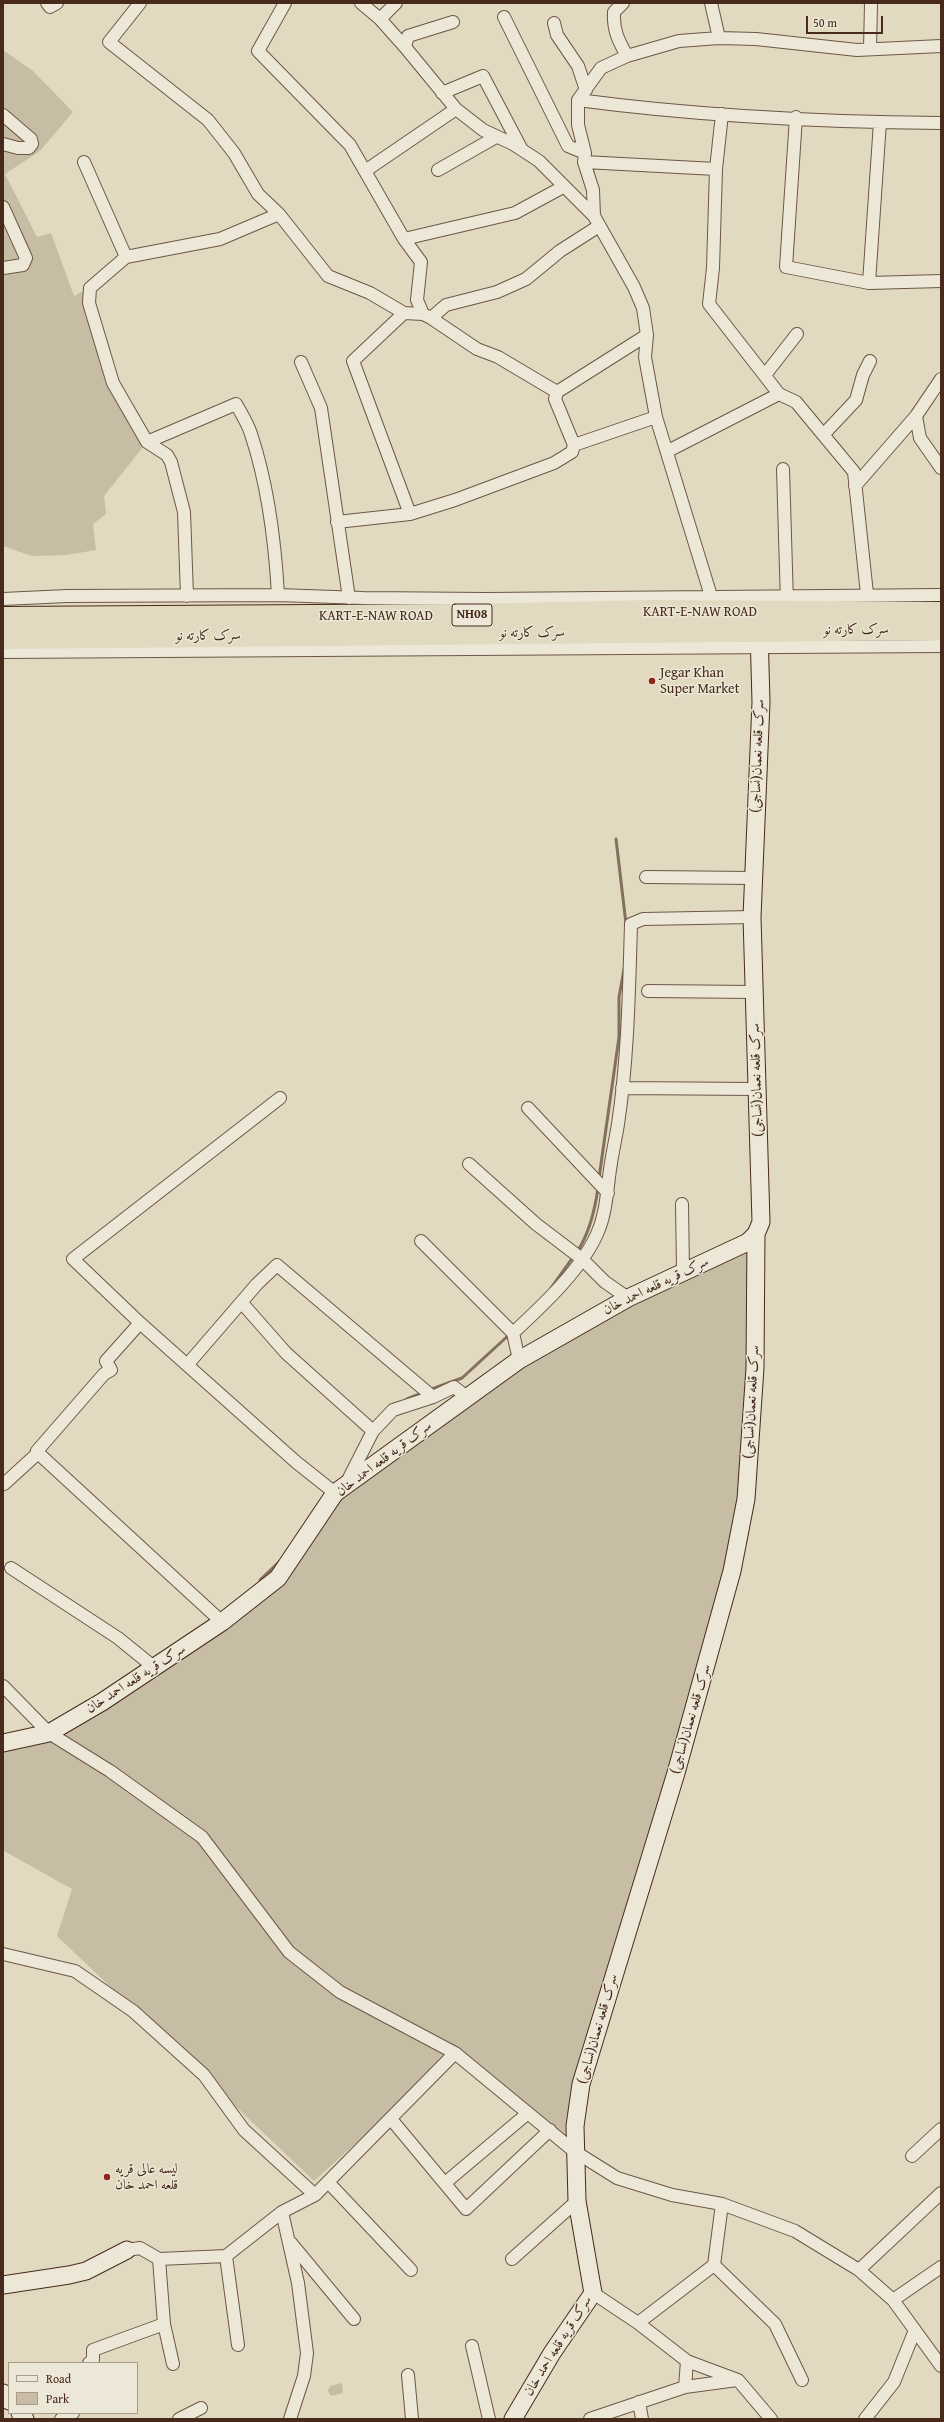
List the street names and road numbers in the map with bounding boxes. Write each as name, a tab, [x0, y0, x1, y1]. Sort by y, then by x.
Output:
road number: NH08	[452, 604, 492, 626]
street label: KART-E-NAW ROAD	[643, 604, 757, 620]
street label: KART-E-NAW ROAD	[319, 608, 433, 624]
street label: سرک کارته نو	[823, 621, 889, 639]
street label: سرک کارته نو	[499, 624, 565, 642]
street label: سرک کارته نو	[175, 627, 241, 645]
street label: سرک قلعه نعمان(نساجی)	[748, 699, 768, 813]
street label: سرک قلعه نعمان(نساجی)	[747, 1023, 767, 1137]
street label: سرک قریه قلعه احمد خان	[601, 1253, 711, 1319]
street label: سرک قلعه نعمان(نساجی)	[741, 1345, 763, 1459]
street label: سرک قریه قلعه احمد خان	[333, 1418, 435, 1500]
street label: سرک قریه قلعه احمد خان	[83, 1641, 189, 1717]
street label: سرک قلعه نعمان(نساجی)	[667, 1662, 715, 1776]
street label: سرک قلعه نعمان(نساجی)	[574, 1972, 622, 2086]
street label: سرک قریه قلعه احمد خان	[520, 2293, 596, 2399]

